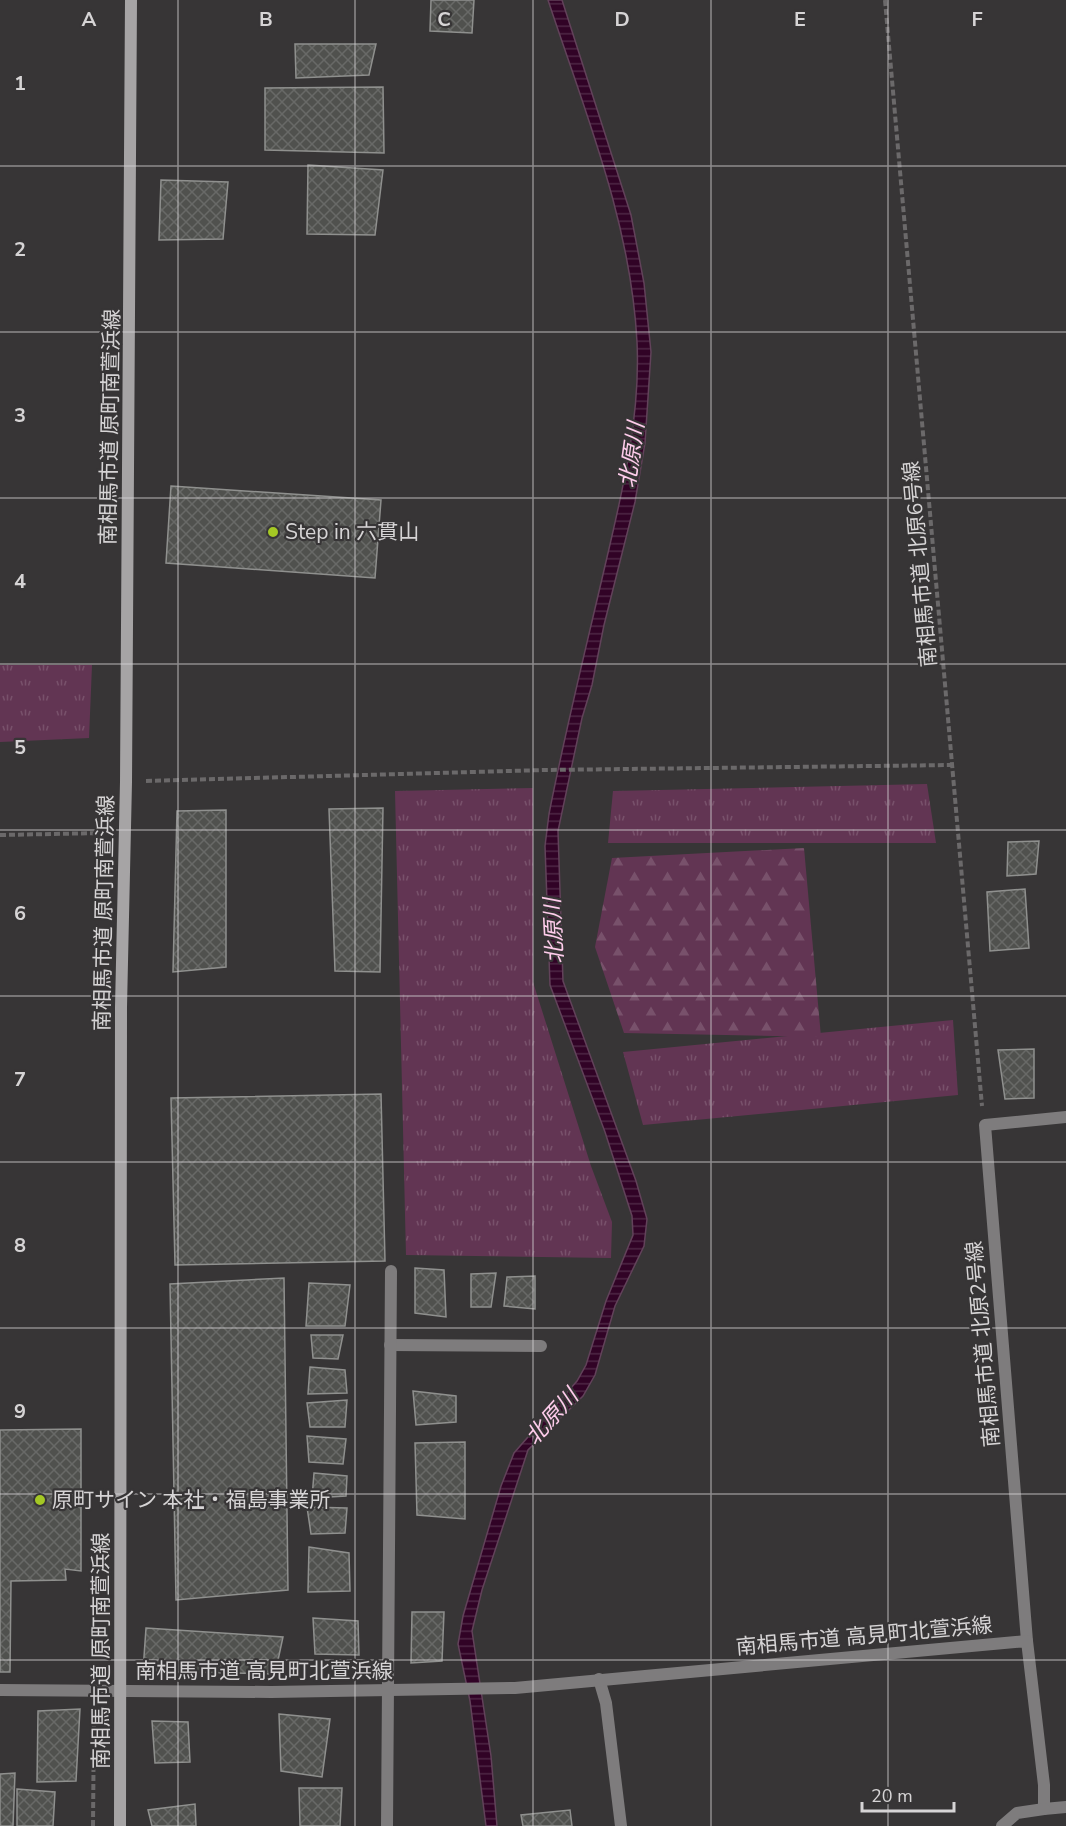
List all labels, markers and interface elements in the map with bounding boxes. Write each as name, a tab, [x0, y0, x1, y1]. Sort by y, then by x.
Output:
text: A	[82, 6, 97, 33]
text: B	[259, 6, 273, 33]
text: C	[437, 6, 451, 33]
text: D	[614, 6, 630, 33]
text: E	[794, 6, 806, 33]
text: F	[971, 6, 983, 33]
text: 1	[14, 70, 26, 97]
text: 2	[14, 236, 26, 263]
street label: 南相馬市道 原町南萱浜線	[94, 309, 126, 545]
text: 3	[14, 402, 26, 429]
water label: 北原川	[613, 418, 652, 490]
street label: 南相馬市道 北原6号線	[897, 460, 943, 668]
place label: Step in 六貫山	[285, 518, 419, 546]
marker: Step in 六貫山	[266, 525, 280, 539]
text: 4	[14, 568, 26, 595]
text: 5	[14, 734, 26, 761]
street label: 南相馬市道 原町南萱浜線	[88, 795, 120, 1031]
water label: 北原川	[537, 895, 571, 965]
text: 6	[14, 900, 26, 927]
text: 7	[14, 1066, 26, 1093]
text: 8	[14, 1232, 26, 1259]
street label: 南相馬市道 北原2号線	[960, 1240, 1006, 1448]
water label: 北原川	[519, 1381, 587, 1452]
text: 9	[14, 1398, 26, 1425]
place label: 原町サイン 本社・福島事業所	[52, 1486, 330, 1514]
marker: 原町サイン 本社・福島事業所	[33, 1493, 47, 1507]
street label: 南相馬市道 原町南萱浜線	[87, 1533, 115, 1769]
street label: 南相馬市道 高見町北萱浜線	[735, 1611, 993, 1661]
street label: 南相馬市道 高見町北萱浜線	[135, 1657, 393, 1685]
scale bar	[862, 1775, 954, 1813]
text: 20 m	[871, 1784, 913, 1808]

